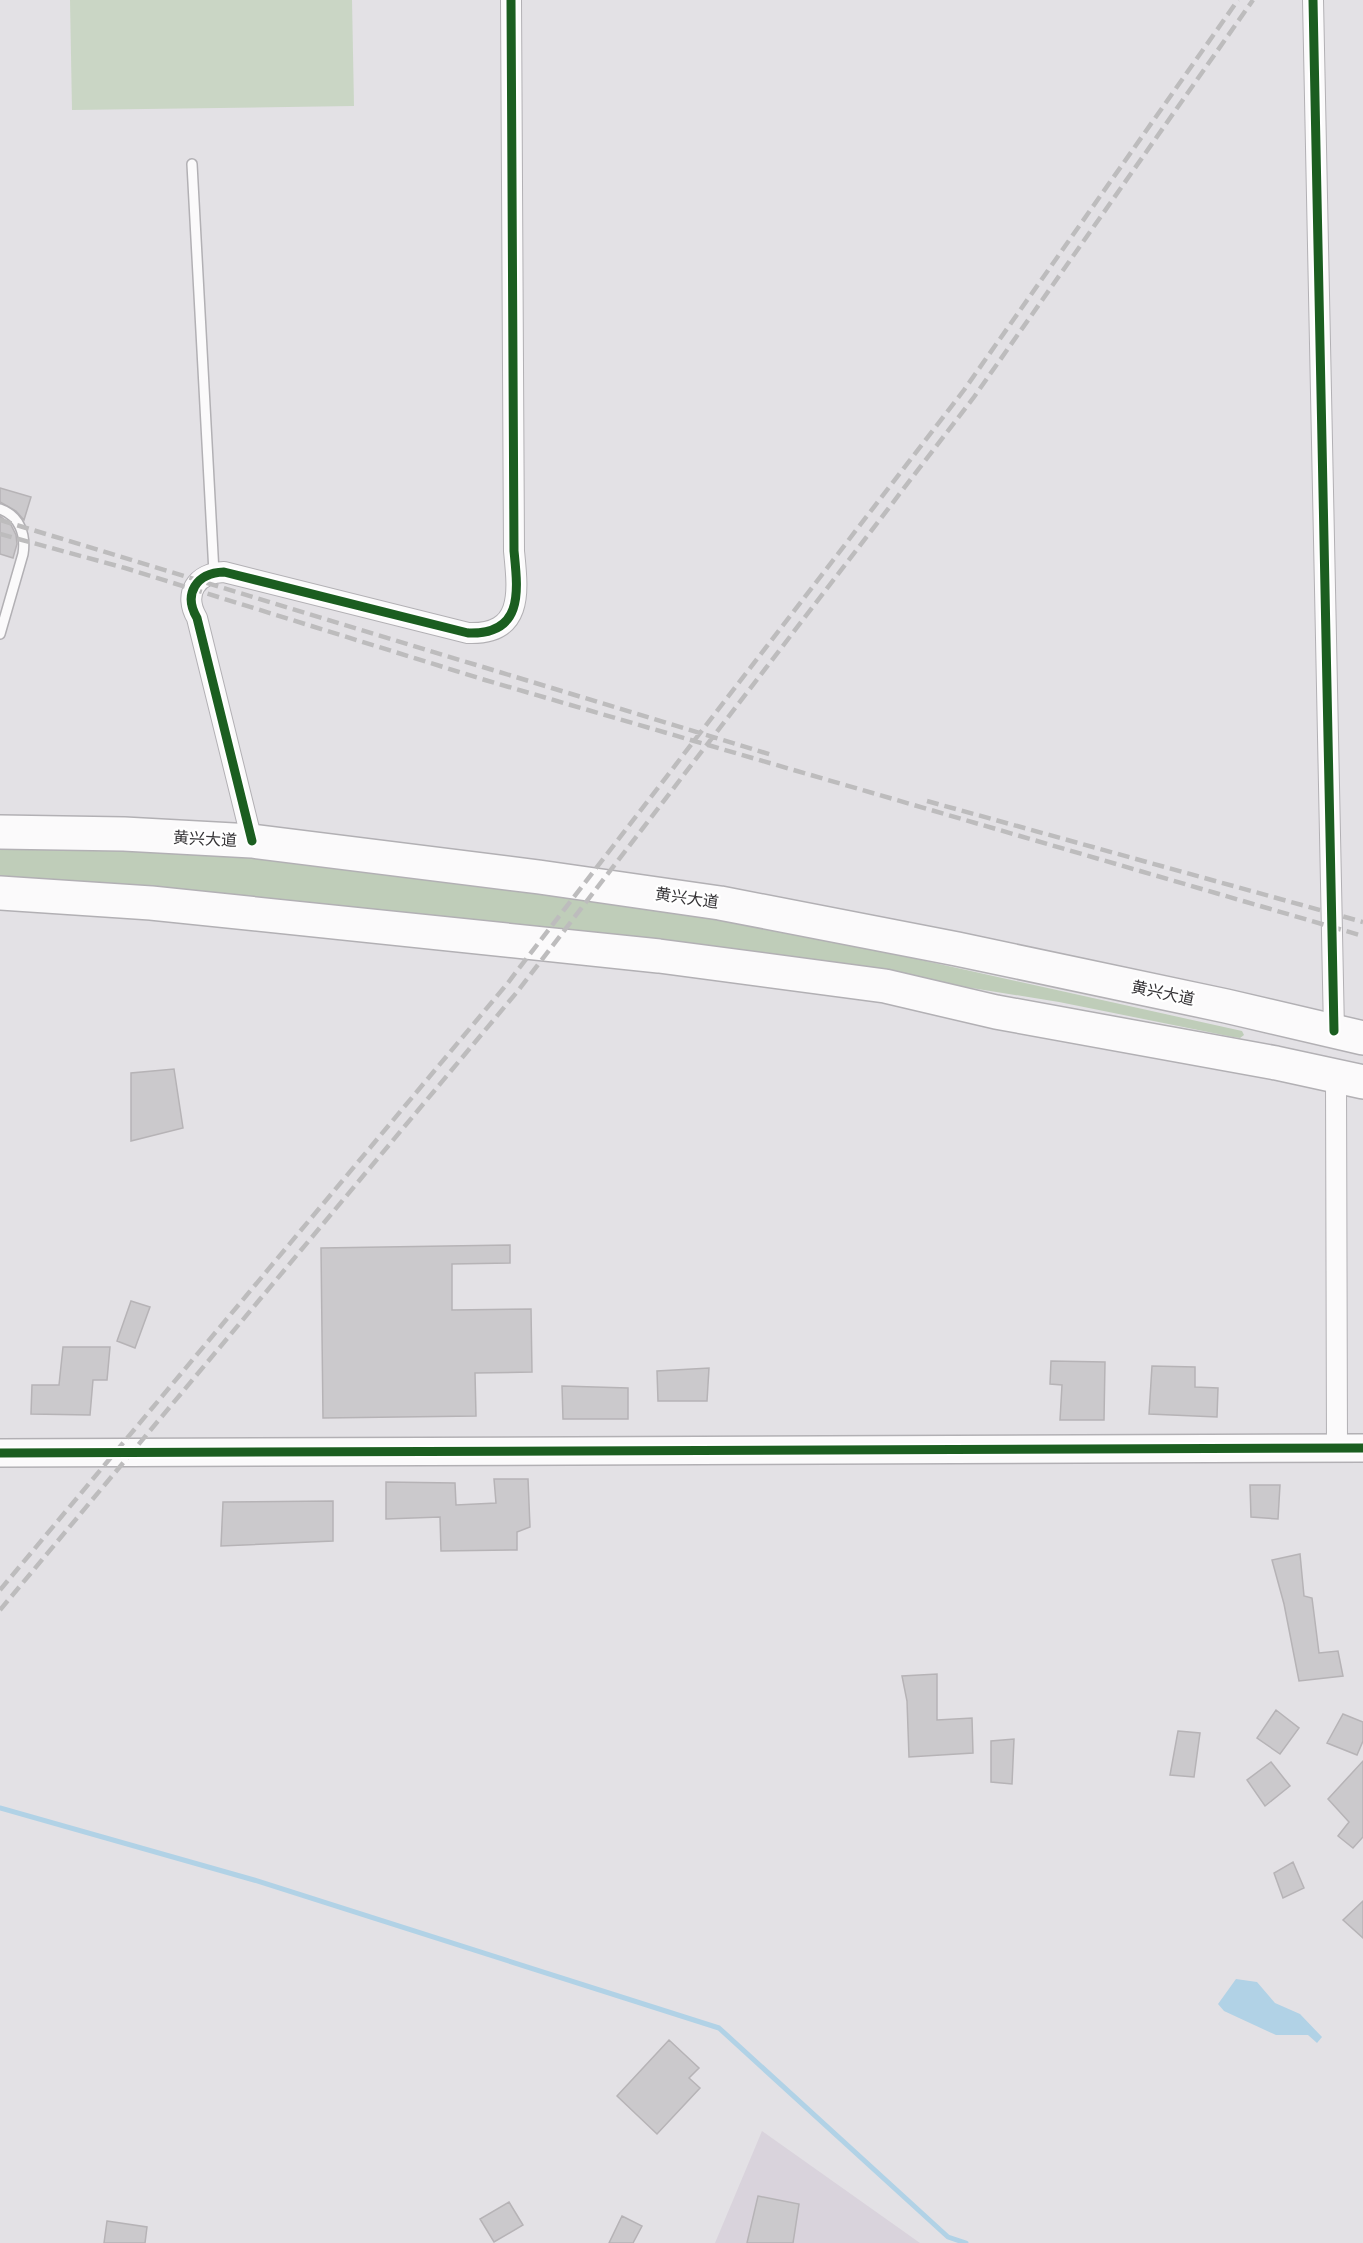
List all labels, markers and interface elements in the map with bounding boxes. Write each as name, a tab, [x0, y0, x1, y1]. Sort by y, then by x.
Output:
street label: 黄兴大道	[173, 828, 237, 850]
street label: 黄兴大道	[654, 884, 720, 912]
street label: 黄兴大道	[1130, 977, 1196, 1009]

